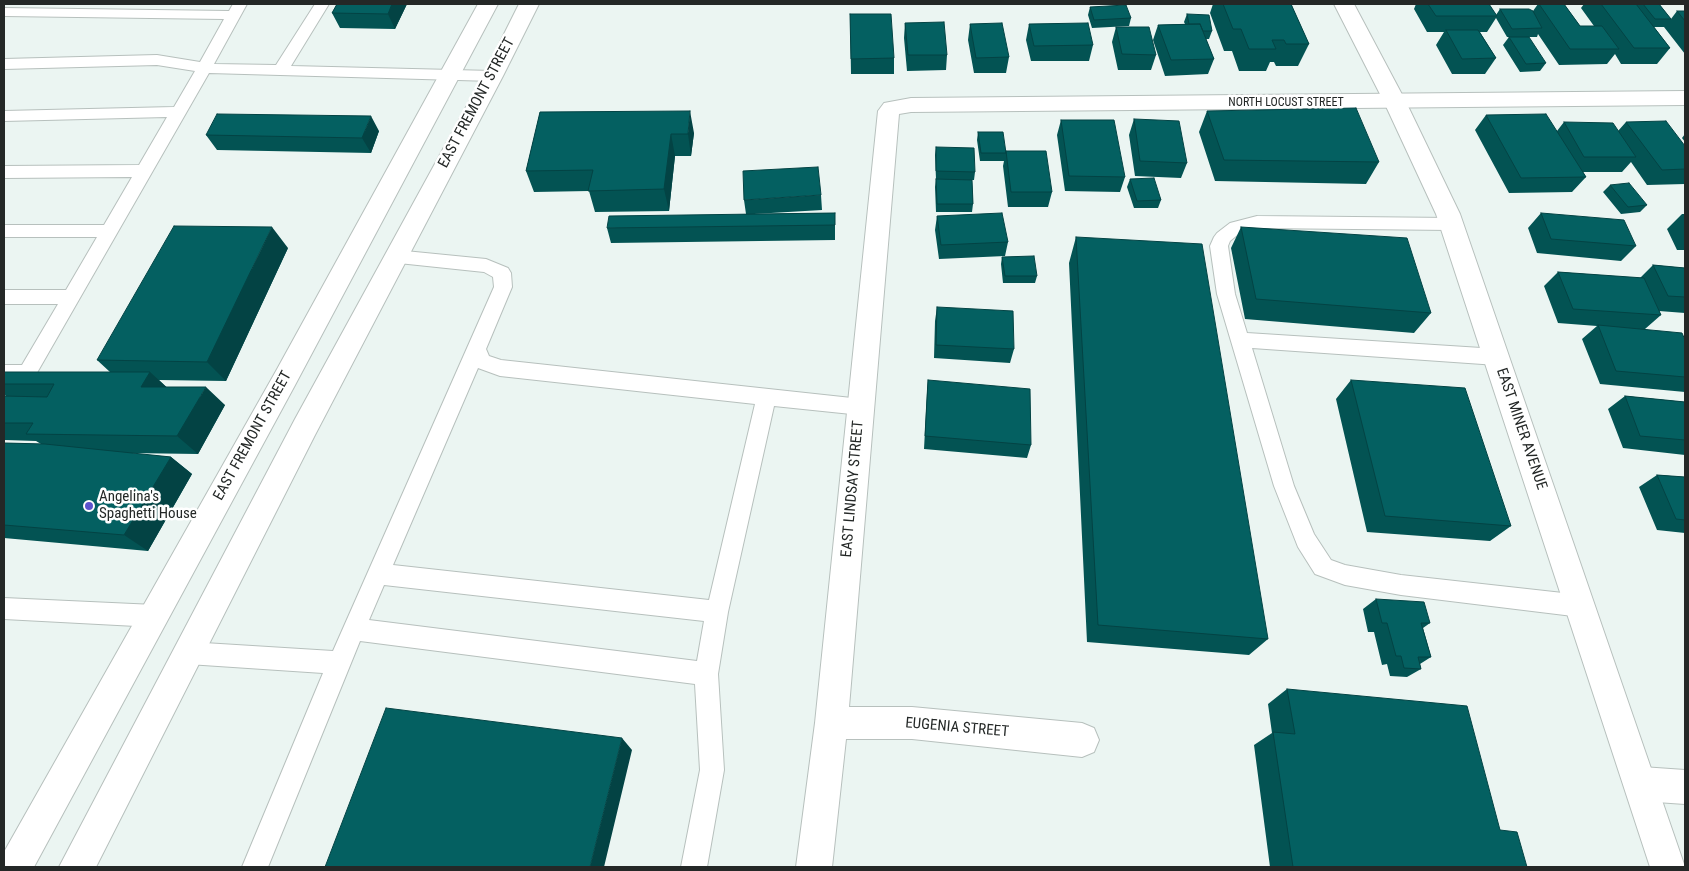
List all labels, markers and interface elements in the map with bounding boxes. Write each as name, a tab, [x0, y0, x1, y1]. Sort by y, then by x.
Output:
street label: EAST FREMONT STREET	[435, 35, 519, 171]
street label: NORTH LOCUST STREET	[1228, 96, 1344, 110]
street label: EAST MINER AVENUE	[1492, 366, 1550, 492]
street label: EAST FREMONT STREET	[210, 368, 296, 504]
street label: EAST LINDSAY STREET	[838, 420, 868, 558]
place label: Angelina's Spaghetti House	[99, 488, 197, 523]
marker: Angelina's Spaghetti House	[83, 500, 95, 512]
street label: EUGENIA STREET	[904, 715, 1010, 741]

